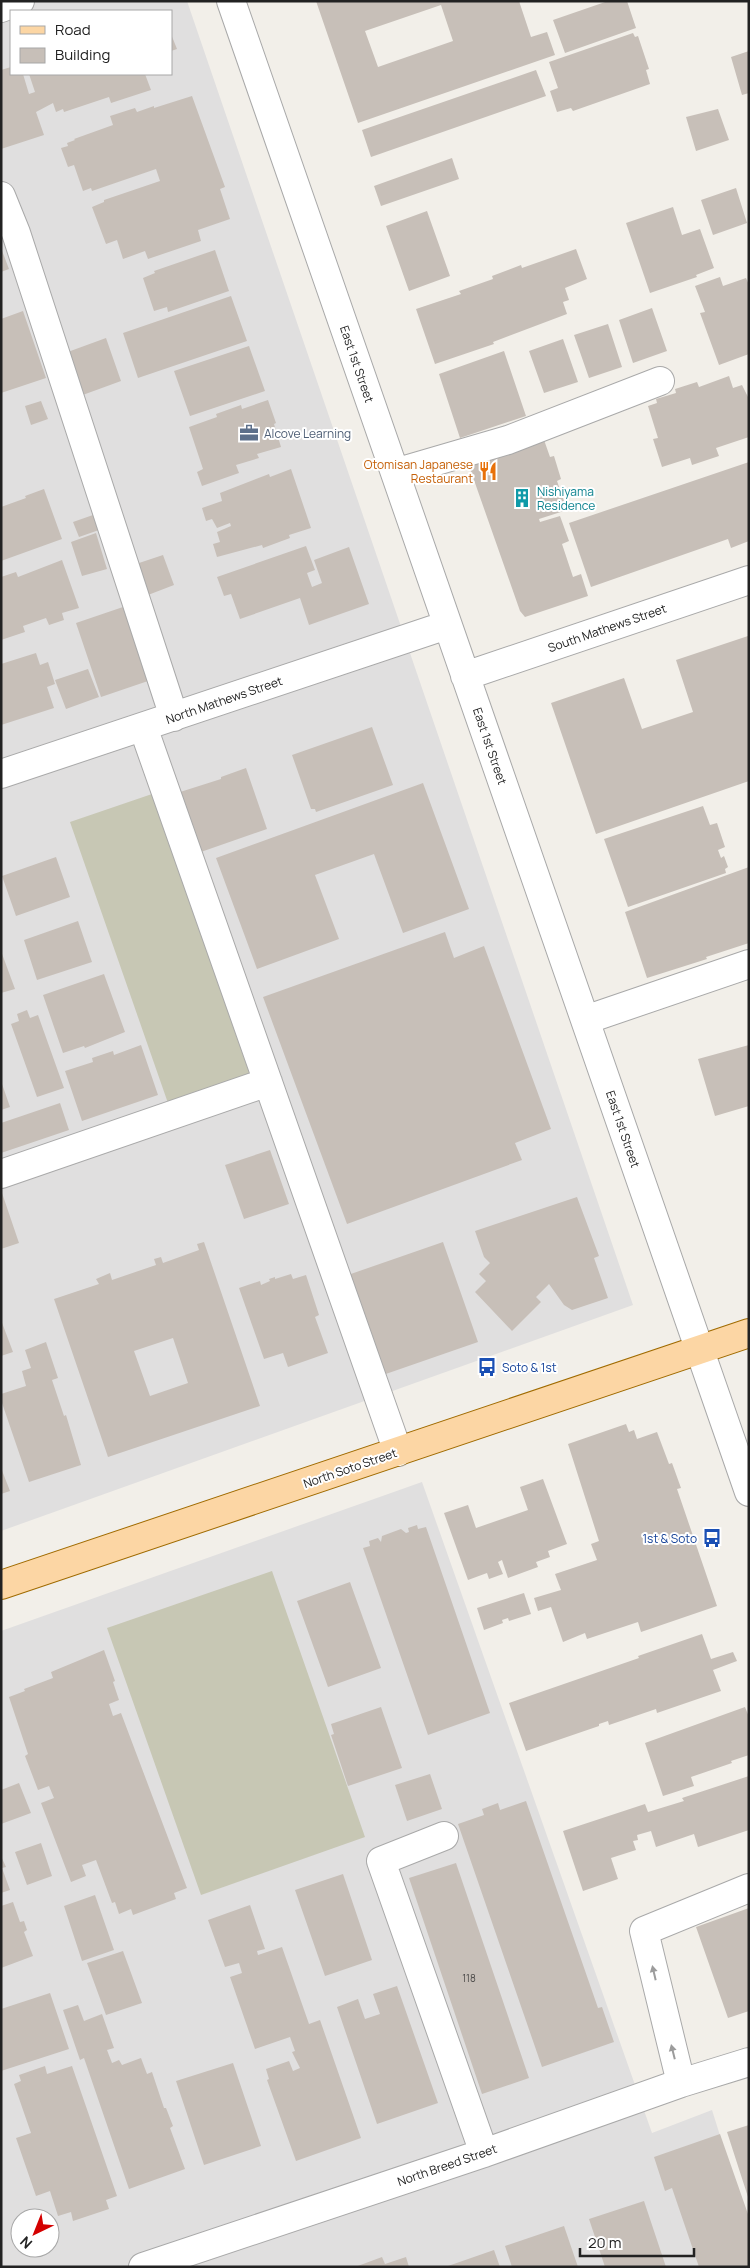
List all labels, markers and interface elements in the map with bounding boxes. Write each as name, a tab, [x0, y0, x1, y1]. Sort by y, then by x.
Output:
legend	[10, 10, 172, 75]
text: Road	[55, 19, 91, 40]
text: Building	[55, 44, 110, 65]
street label: East 1st Street	[336, 323, 378, 405]
office icon: Alcove Learning	[238, 422, 260, 444]
place label: Alcove Learning	[264, 425, 351, 442]
place label: Otomisan Japanese Restaurant	[364, 456, 473, 487]
restaurant icon: Otomisan Japanese Restaurant	[477, 460, 499, 482]
place label: Nishiyama Residence	[537, 483, 595, 514]
building icon: Nishiyama Residence	[511, 487, 533, 509]
street label: South Mathews Street	[545, 600, 669, 656]
street label: North Mathews Street	[163, 672, 285, 728]
street label: East 1st Street	[469, 705, 511, 787]
street label: East 1st Street	[602, 1088, 644, 1170]
bus stop icon: Soto & 1st	[476, 1356, 498, 1378]
place label: Soto & 1st	[502, 1359, 557, 1376]
street label: North Soto Street	[301, 1444, 399, 1492]
bus stop icon: 1st & Soto	[701, 1527, 723, 1549]
place label: 1st & Soto	[642, 1530, 697, 1547]
one-way arrow	[650, 1965, 658, 1980]
house number: 118	[462, 1971, 476, 1985]
one-way arrow	[669, 2044, 677, 2059]
street label: North Breed Street	[395, 2140, 499, 2190]
north arrow	[10, 2208, 60, 2258]
scale bar	[580, 2226, 694, 2258]
text: N	[16, 2232, 36, 2253]
text: 20 m	[588, 2232, 621, 2253]

